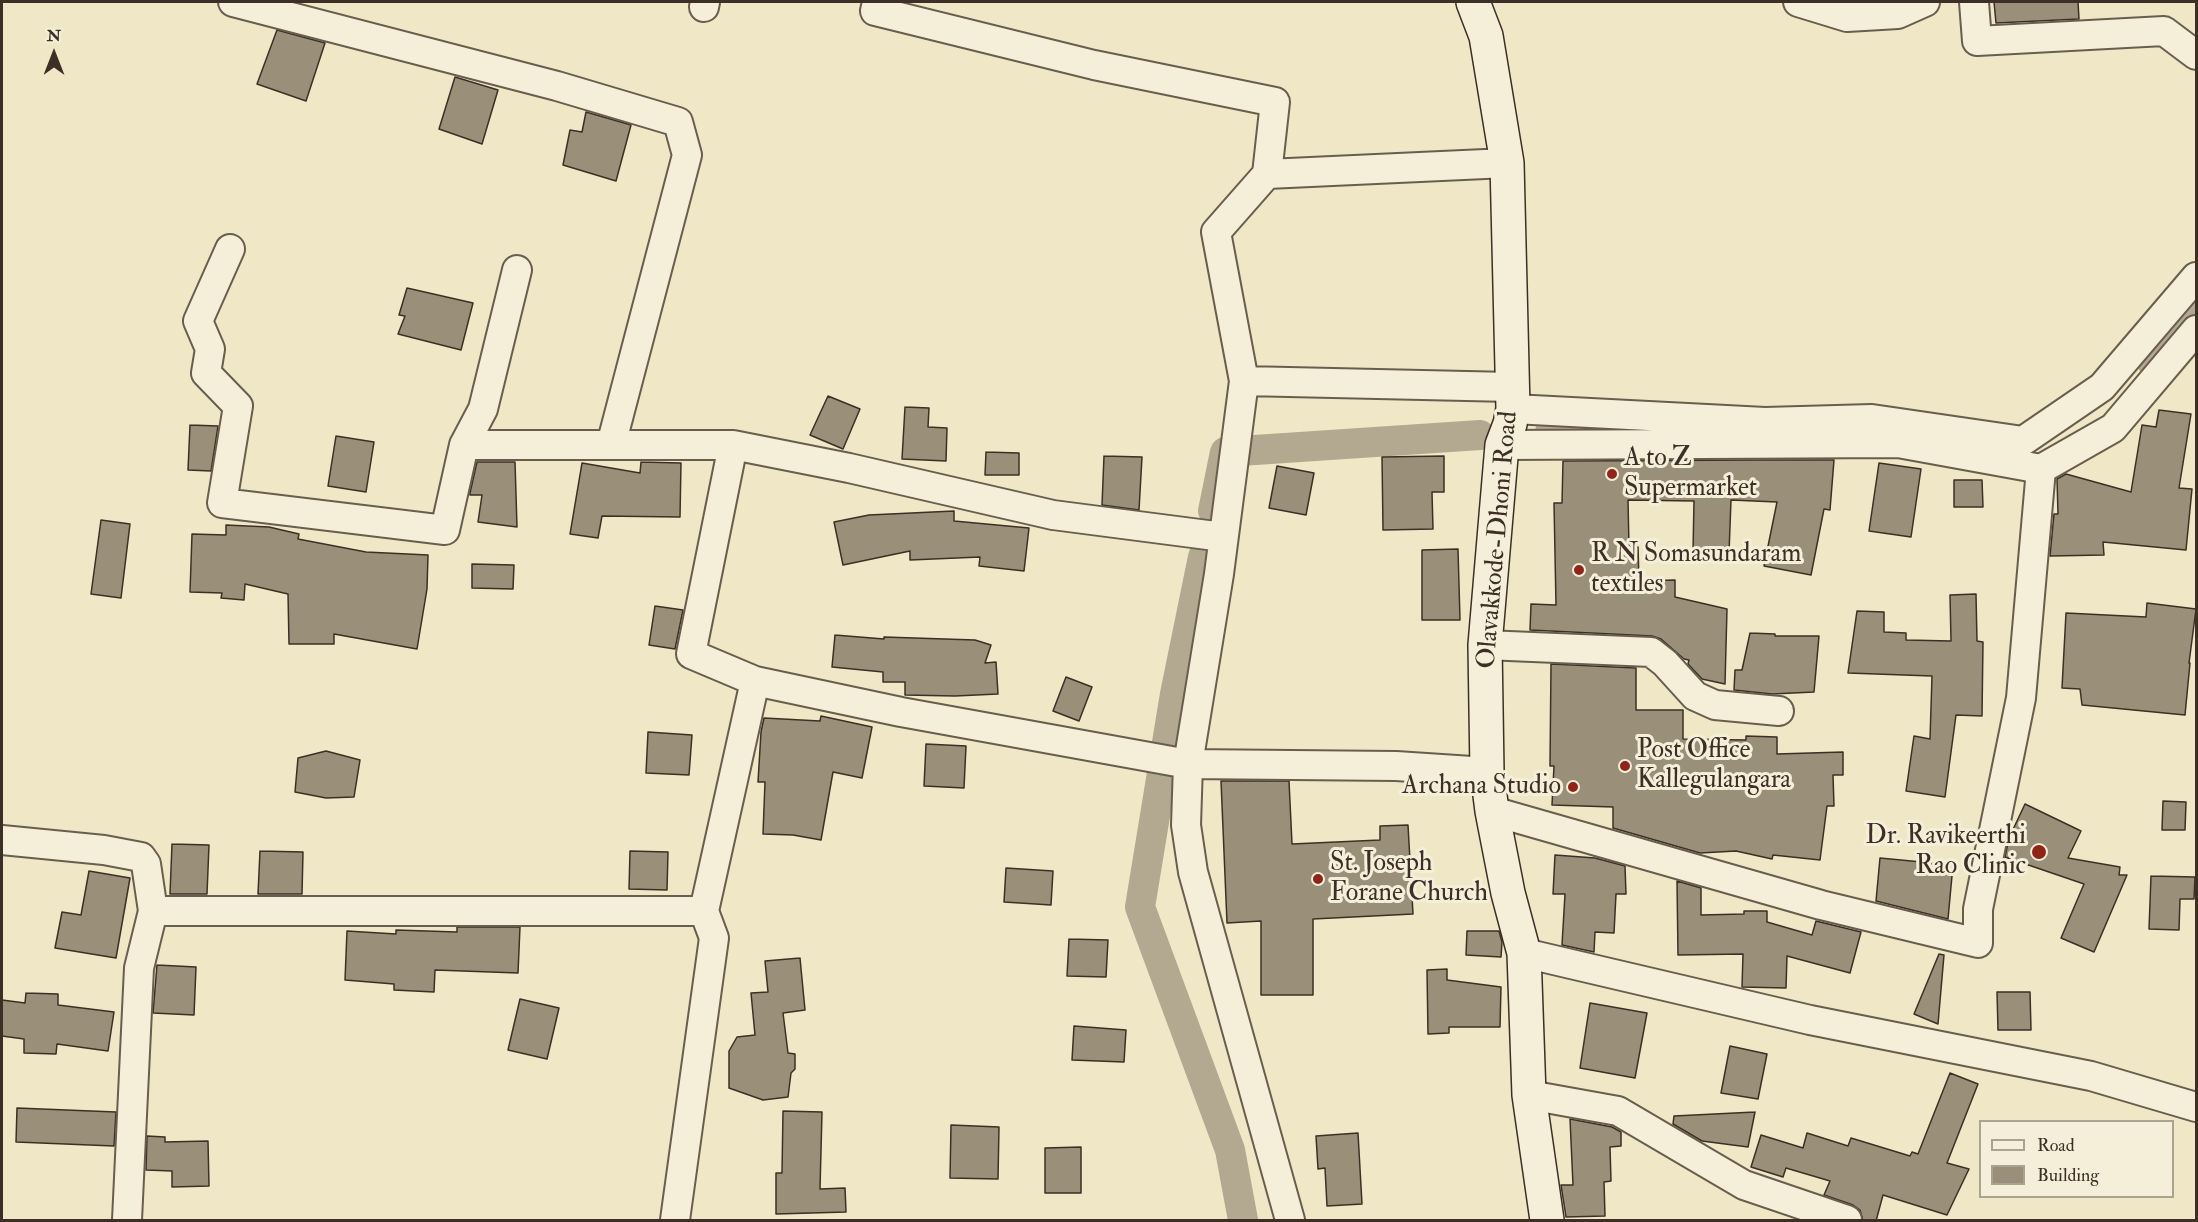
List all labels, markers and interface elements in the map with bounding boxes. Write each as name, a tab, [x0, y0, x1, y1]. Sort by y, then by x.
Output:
north arrow	[24, 24, 84, 84]
text: N	[47, 26, 61, 46]
street label: Olavakkode-Dhoni Road	[1472, 410, 1526, 670]
place label: A to Z Supermarket	[1624, 443, 1757, 504]
marker: A to Z Supermarket	[1605, 467, 1619, 481]
place label: R N Somasundaram textiles	[1591, 539, 1801, 600]
marker: R N Somasundaram textiles	[1572, 563, 1586, 577]
place label: Post Office Kallegulangara	[1637, 735, 1791, 796]
marker: Post Office Kallegulangara	[1618, 759, 1632, 773]
place label: Archana Studio	[1402, 771, 1561, 803]
marker: Archana Studio	[1566, 780, 1580, 794]
place label: Dr. Ravikeerthi Rao Clinic	[1866, 821, 2026, 882]
marker: Dr. Ravikeerthi Rao Clinic	[2030, 843, 2048, 861]
place label: St. Joseph Forane Church	[1330, 848, 1488, 910]
marker: St. Joseph Forane Church	[1311, 872, 1325, 886]
legend	[1979, 1120, 2174, 1198]
text: Road	[2037, 1134, 2075, 1157]
text: Building	[2037, 1164, 2099, 1187]

